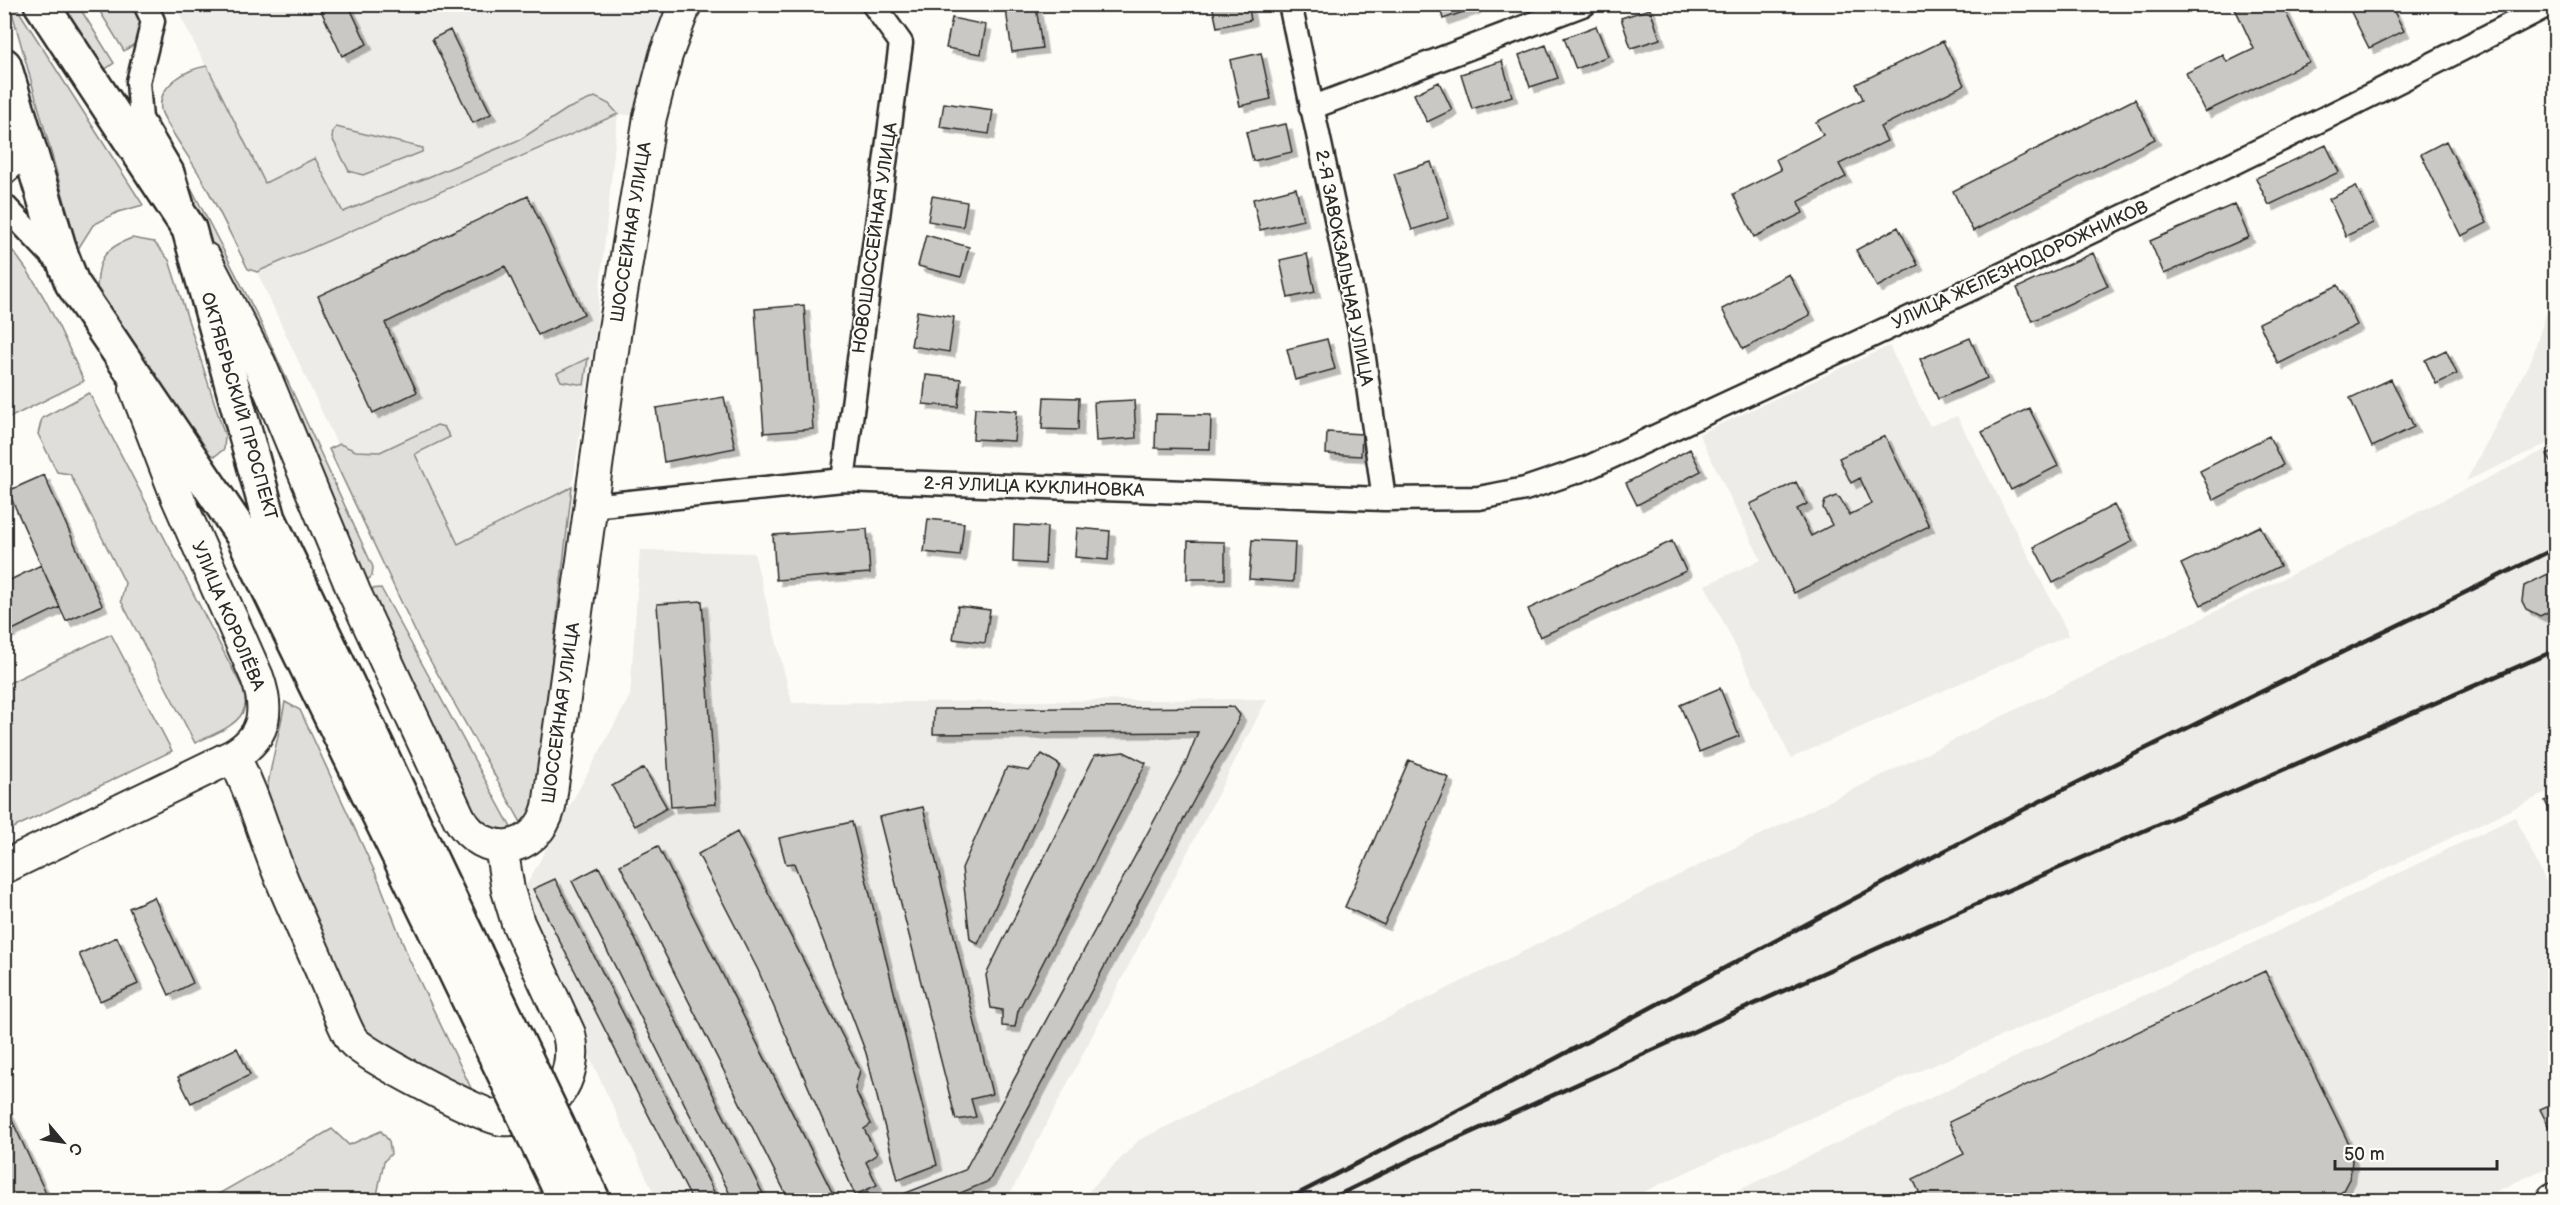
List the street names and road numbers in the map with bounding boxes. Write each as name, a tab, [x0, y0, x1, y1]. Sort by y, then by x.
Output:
street label: НОВОШОССЕЙНАЯ УЛИЦА	[848, 121, 902, 355]
street label: ШОССЕЙНАЯ УЛИЦА	[606, 140, 656, 324]
street label: 2-Я ЗАВОКЗАЛЬНАЯ УЛИЦА	[1311, 148, 1377, 388]
street label: УЛИЦА ЖЕЛЕЗНОДОРОЖНИКОВ	[1889, 196, 2151, 334]
street label: ОКТЯБРЬСКИЙ ПРОСПЕКТ	[196, 290, 282, 523]
street label: 2-Я УЛИЦА КУКЛИНОВКА	[923, 473, 1145, 501]
street label: УЛИЦА КОРОЛЁВА	[187, 538, 270, 694]
street label: ШОССЕЙНАЯ УЛИЦА	[538, 621, 584, 805]

